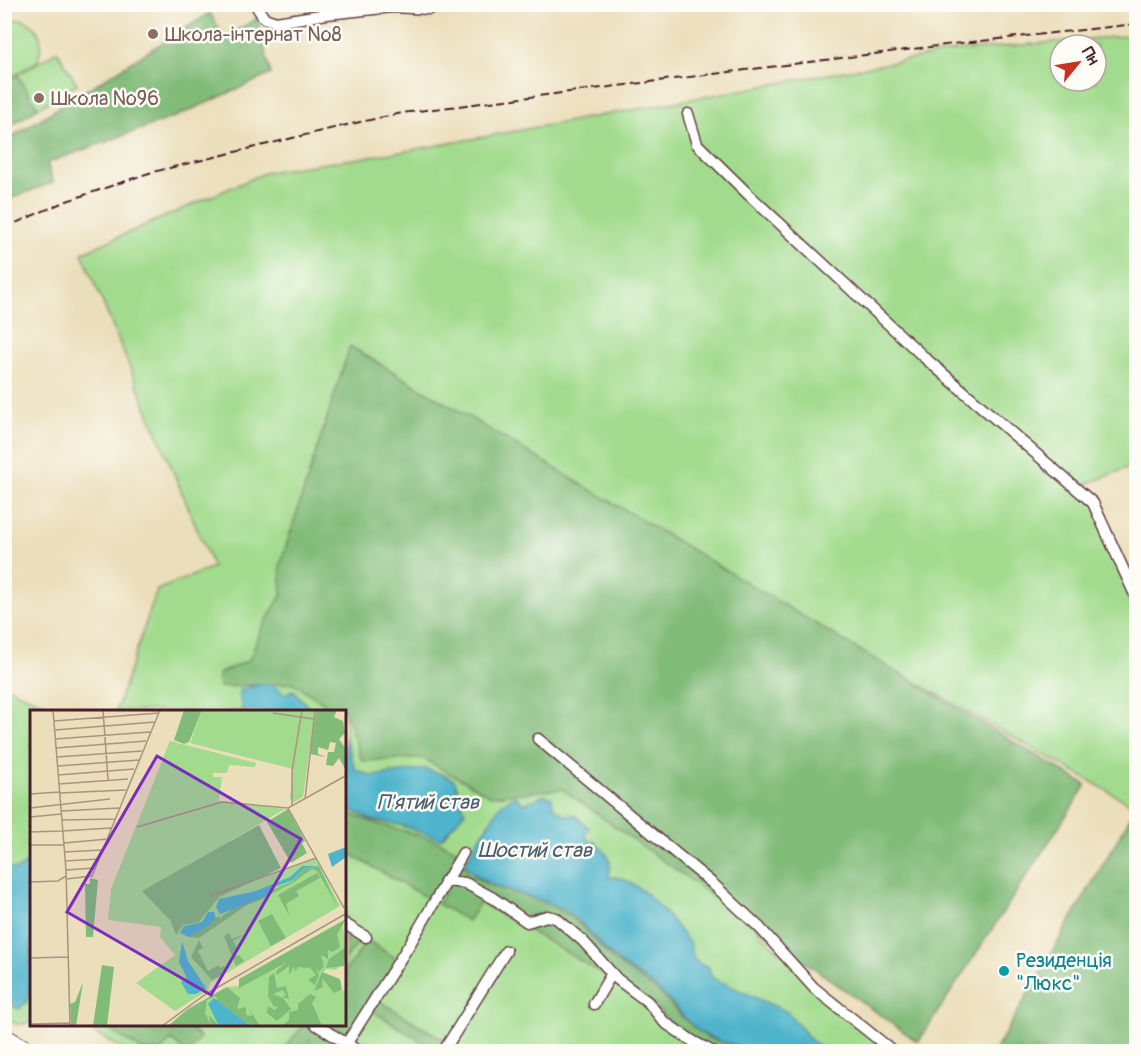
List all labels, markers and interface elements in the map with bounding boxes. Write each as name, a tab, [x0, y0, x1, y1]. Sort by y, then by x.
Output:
place label: Школа-інтернат №8	[165, 22, 342, 47]
marker: Школа-інтернат №8	[146, 27, 160, 41]
north arrow	[1048, 33, 1108, 93]
text: Пн	[1077, 43, 1103, 69]
place label: Школа №96	[51, 86, 159, 111]
marker: Школа №96	[32, 91, 46, 105]
inset map	[30, 710, 346, 1026]
water label: П'ятий став	[377, 789, 480, 816]
water label: Шостий став	[478, 837, 593, 864]
place label: Резиденція "Люкс"	[1016, 948, 1112, 996]
marker: Резиденція "Люкс"	[997, 964, 1011, 978]

